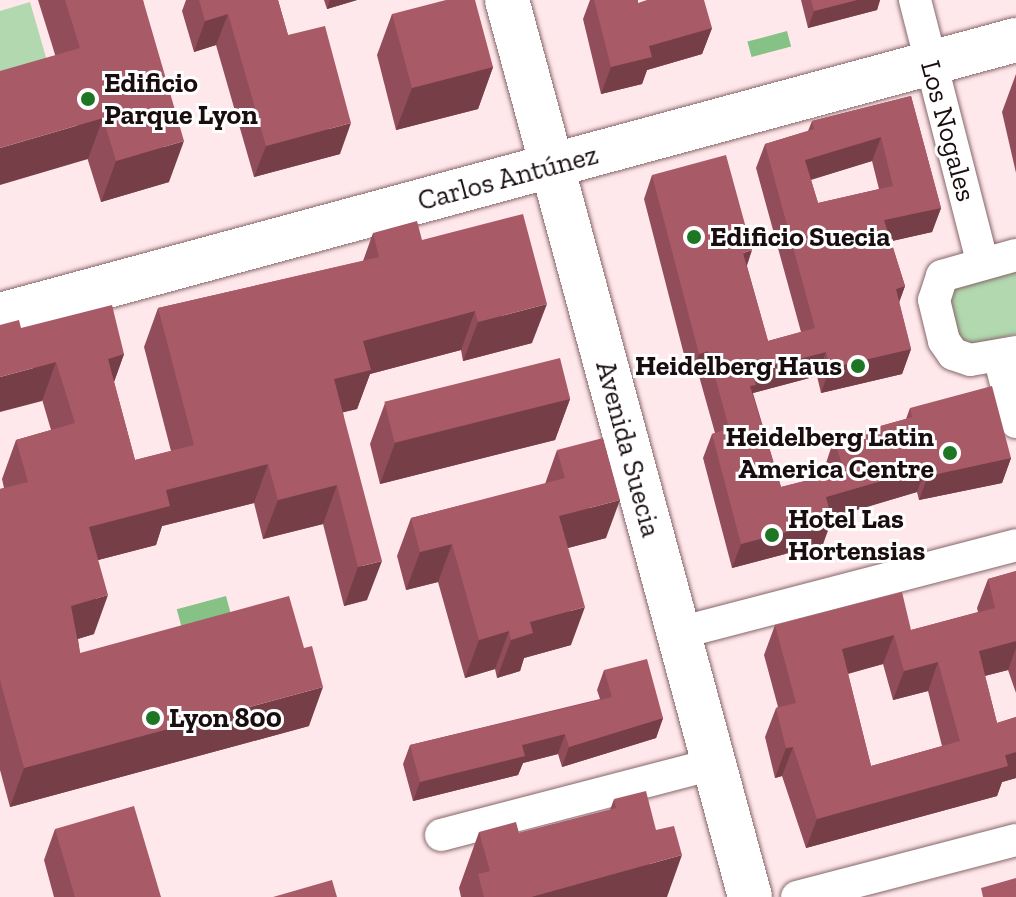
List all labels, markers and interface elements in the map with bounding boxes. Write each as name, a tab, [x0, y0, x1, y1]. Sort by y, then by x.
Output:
street label: Los Nogales	[913, 57, 983, 205]
place label: Edificio Parque Lyon	[104, 66, 258, 132]
marker: Edificio Parque Lyon	[79, 90, 97, 108]
street label: Carlos Antúnez	[414, 138, 602, 218]
place label: Edificio Suecia	[710, 220, 890, 254]
marker: Edificio Suecia	[685, 228, 703, 246]
place label: Heidelberg Haus	[635, 349, 842, 383]
street label: Avenida Suecia	[588, 357, 668, 541]
marker: Heidelberg Haus	[849, 357, 867, 375]
place label: Heidelberg Latin America Centre	[726, 420, 934, 486]
marker: Heidelberg Latin America Centre	[941, 444, 959, 462]
place label: Hotel Las Hortensias	[788, 502, 925, 568]
marker: Hotel Las Hortensias	[763, 526, 781, 544]
place label: Lyon 800	[169, 701, 282, 735]
marker: Lyon 800	[144, 709, 162, 727]

